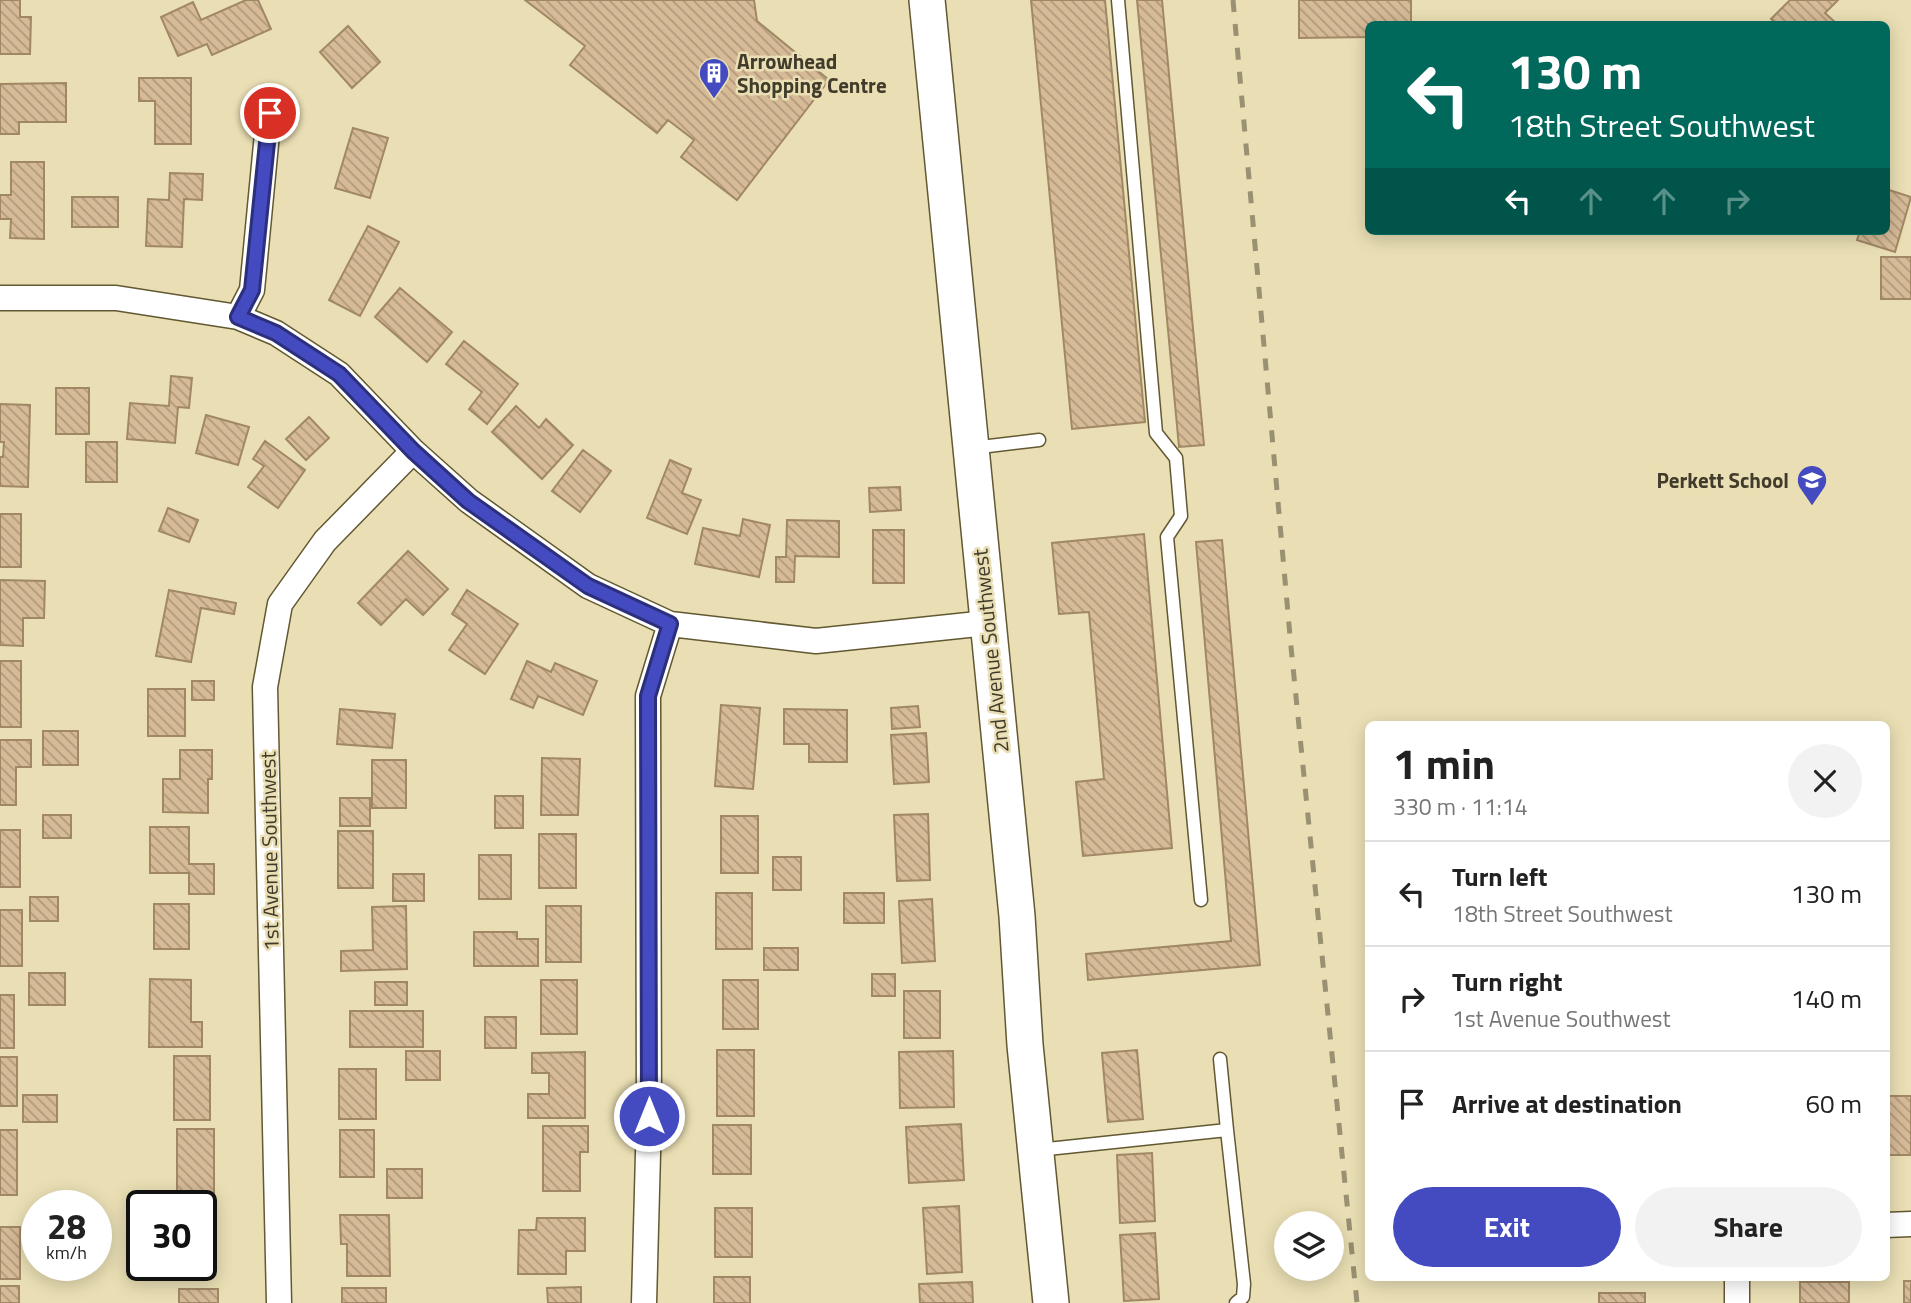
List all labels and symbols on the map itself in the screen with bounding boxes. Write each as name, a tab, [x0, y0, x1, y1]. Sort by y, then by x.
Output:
place label: Arrowhead Shopping Centre	[737, 45, 887, 101]
building icon: Arrowhead Shopping Centre	[697, 56, 731, 100]
pin	[240, 83, 300, 143]
school or university icon: Perkett School	[1795, 463, 1829, 507]
place label: Perkett School	[1656, 464, 1789, 496]
street label: 2nd Avenue Southwest	[963, 547, 1017, 755]
street label: 1st Avenue Southwest	[251, 750, 287, 951]
position arrow	[612, 1079, 686, 1153]
speed limit sign: 30	[126, 1190, 217, 1281]

